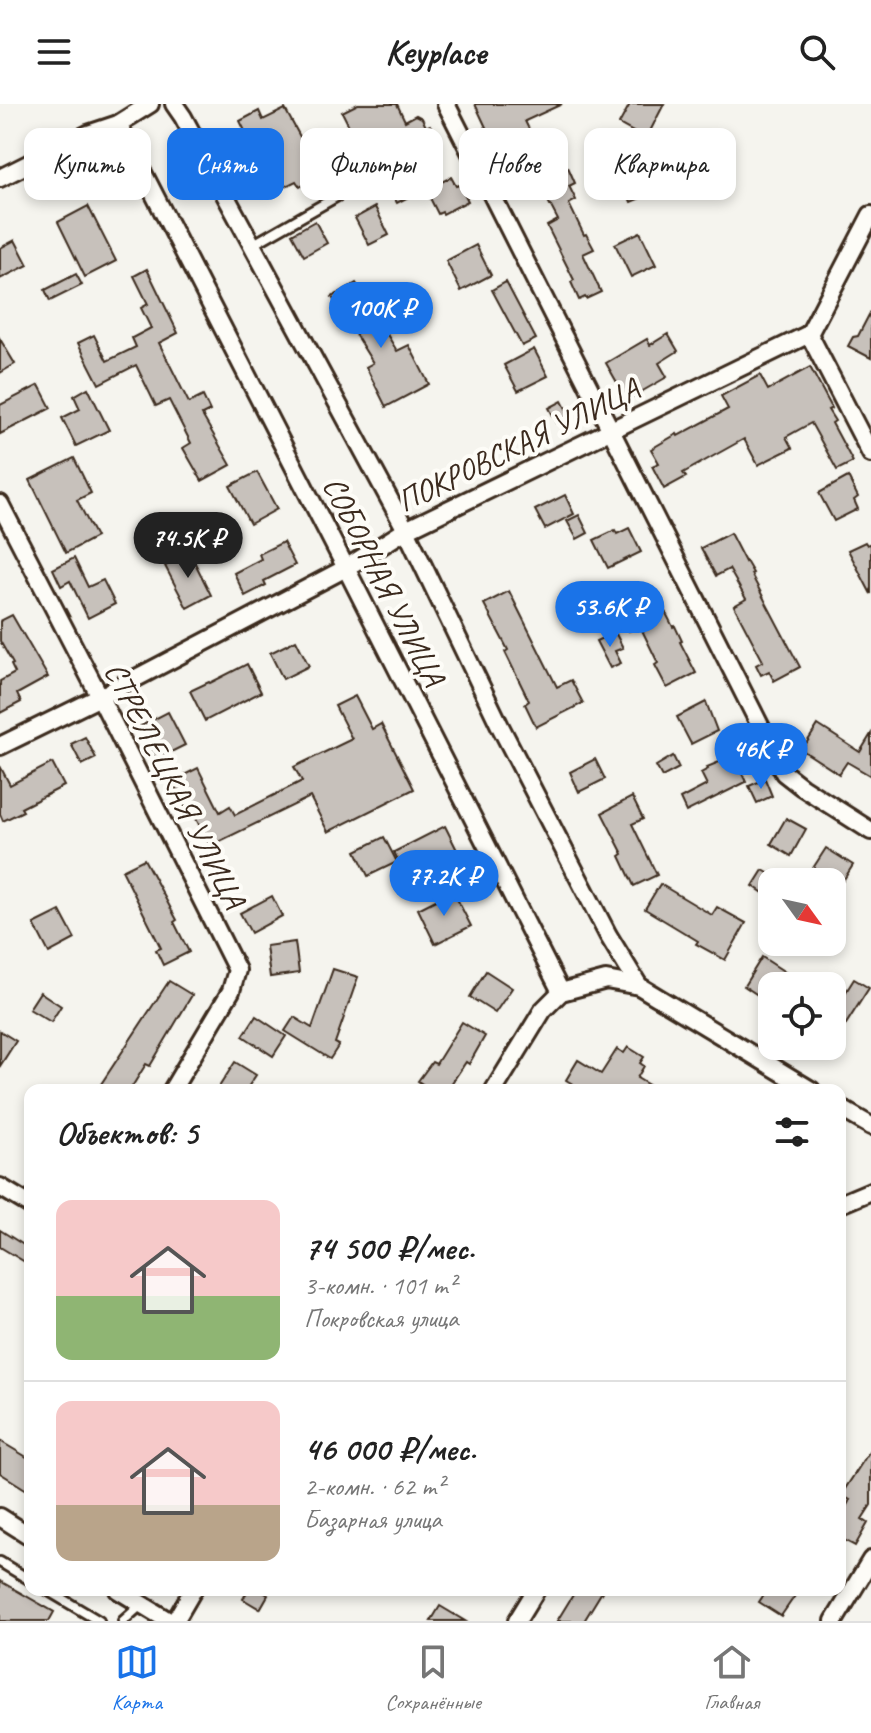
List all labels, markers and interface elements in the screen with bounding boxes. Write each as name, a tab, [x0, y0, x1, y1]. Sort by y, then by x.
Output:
text: Keyplace	[385, 29, 486, 75]
icon: menu	[32, 30, 76, 74]
icon: search	[795, 30, 839, 74]
chip: Купить	[24, 128, 151, 200]
chip: Снять	[167, 128, 284, 200]
chip: Фильтры	[300, 128, 443, 200]
chip: Новое	[459, 128, 568, 200]
chip: Квартира	[584, 128, 736, 200]
pin: 100K ₽	[316, 282, 446, 350]
text: 100K ₽	[347, 291, 415, 324]
street label: ПОКРОВСКАЯ УЛИЦА	[390, 368, 647, 521]
street label: СОБОРНАЯ УЛИЦА	[314, 469, 455, 694]
pin: 74.5K ₽	[114, 512, 262, 580]
text: 74.5K ₽	[152, 521, 224, 554]
pin: 53.6K ₽	[536, 581, 684, 649]
text: 53.6K ₽	[573, 590, 647, 623]
street label: СТРЕЛЕЦКАЯ УЛИЦА	[95, 655, 256, 917]
pin: 46K ₽	[705, 723, 817, 791]
text: 46K ₽	[733, 732, 789, 765]
pin: 77.2K ₽	[370, 850, 518, 918]
text: 77.2K ₽	[408, 859, 480, 892]
north arrow	[758, 868, 846, 956]
map controls	[758, 868, 846, 1060]
button: locate	[758, 972, 846, 1060]
icon: filters	[770, 1110, 814, 1154]
text: Объектов: 5	[56, 1111, 198, 1154]
text: 74 500 ₽/мес.	[304, 1226, 475, 1269]
icon: home	[120, 1232, 216, 1328]
text: 3-комн. · 101 m²	[304, 1269, 456, 1302]
text: Покровская улица	[304, 1302, 458, 1335]
text: 46 000 ₽/мес.	[304, 1427, 476, 1470]
icon: home	[120, 1433, 216, 1529]
text: 2-комн. · 62 m²	[304, 1470, 444, 1503]
text: Базарная улица	[304, 1503, 442, 1536]
tab: Карта	[112, 1640, 162, 1716]
tab: Сохранённые	[385, 1640, 481, 1716]
tab: Главная	[704, 1640, 759, 1716]

